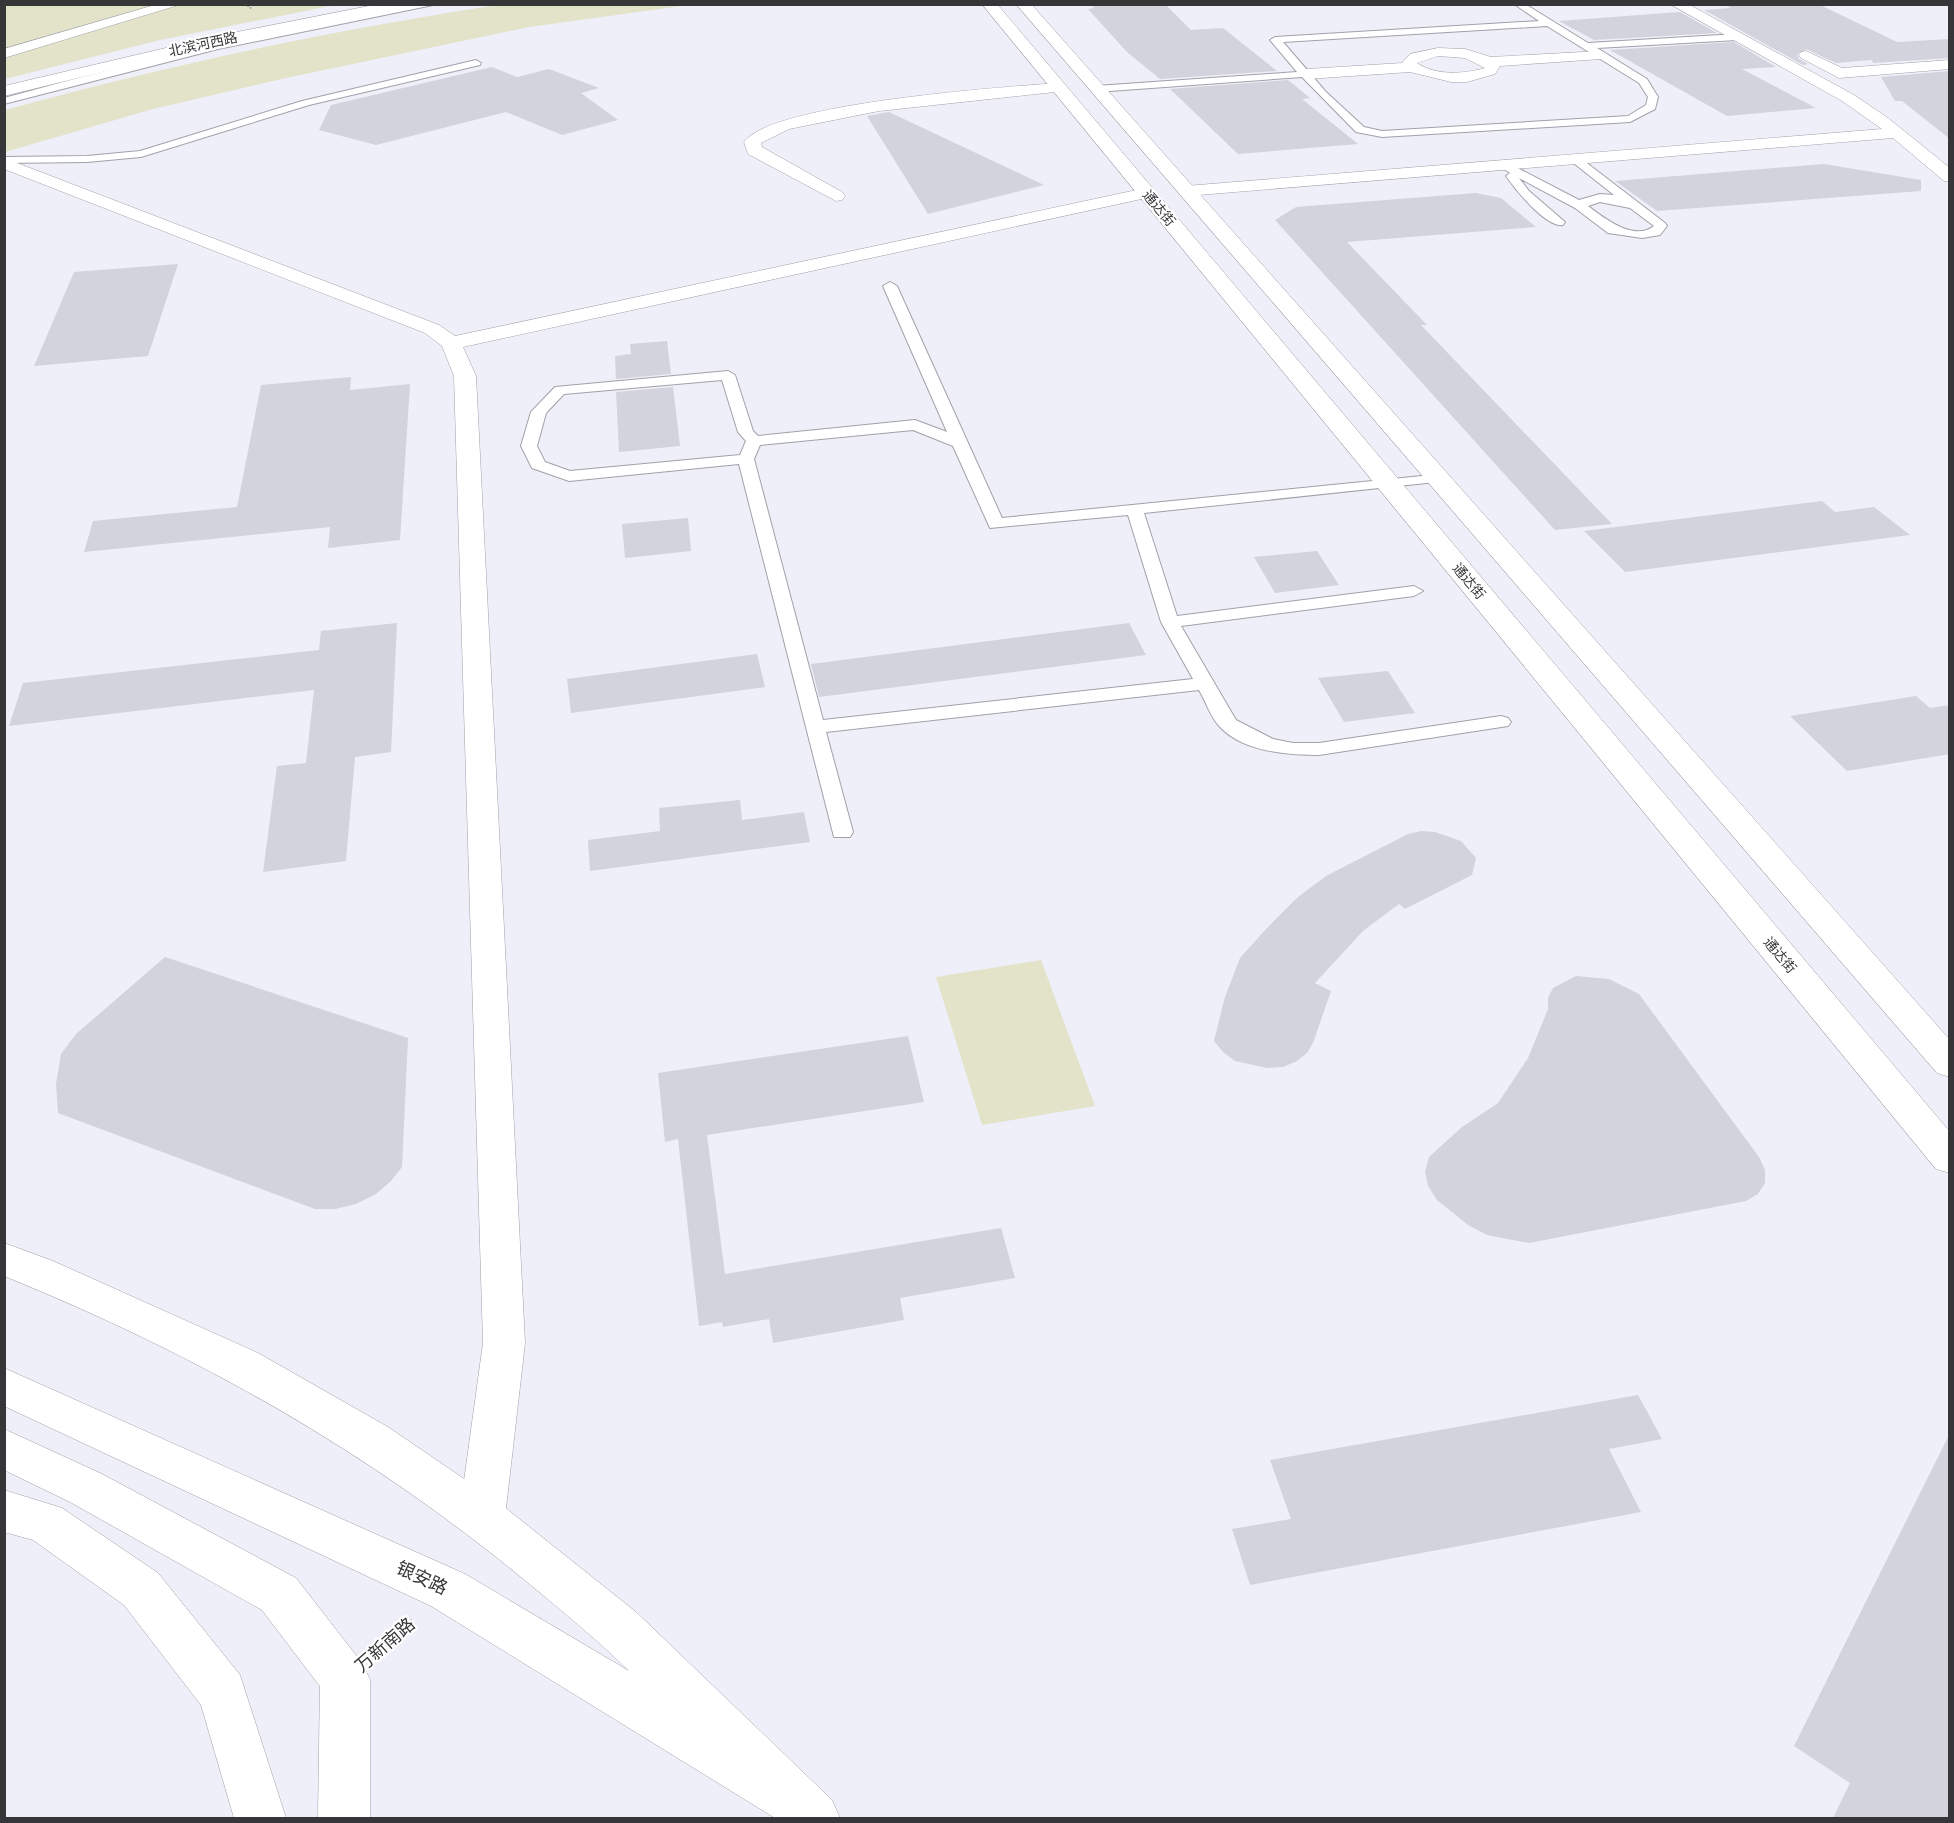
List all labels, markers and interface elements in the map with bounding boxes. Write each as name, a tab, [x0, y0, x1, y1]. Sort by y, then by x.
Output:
street label: 北滨河西路	[167, 27, 239, 60]
street label: 通达街	[1139, 185, 1180, 230]
street label: 通达街	[1449, 558, 1490, 603]
street label: 通达街	[1760, 932, 1801, 977]
street label: 银安路	[393, 1555, 452, 1599]
street label: 万新南路	[349, 1612, 419, 1677]

